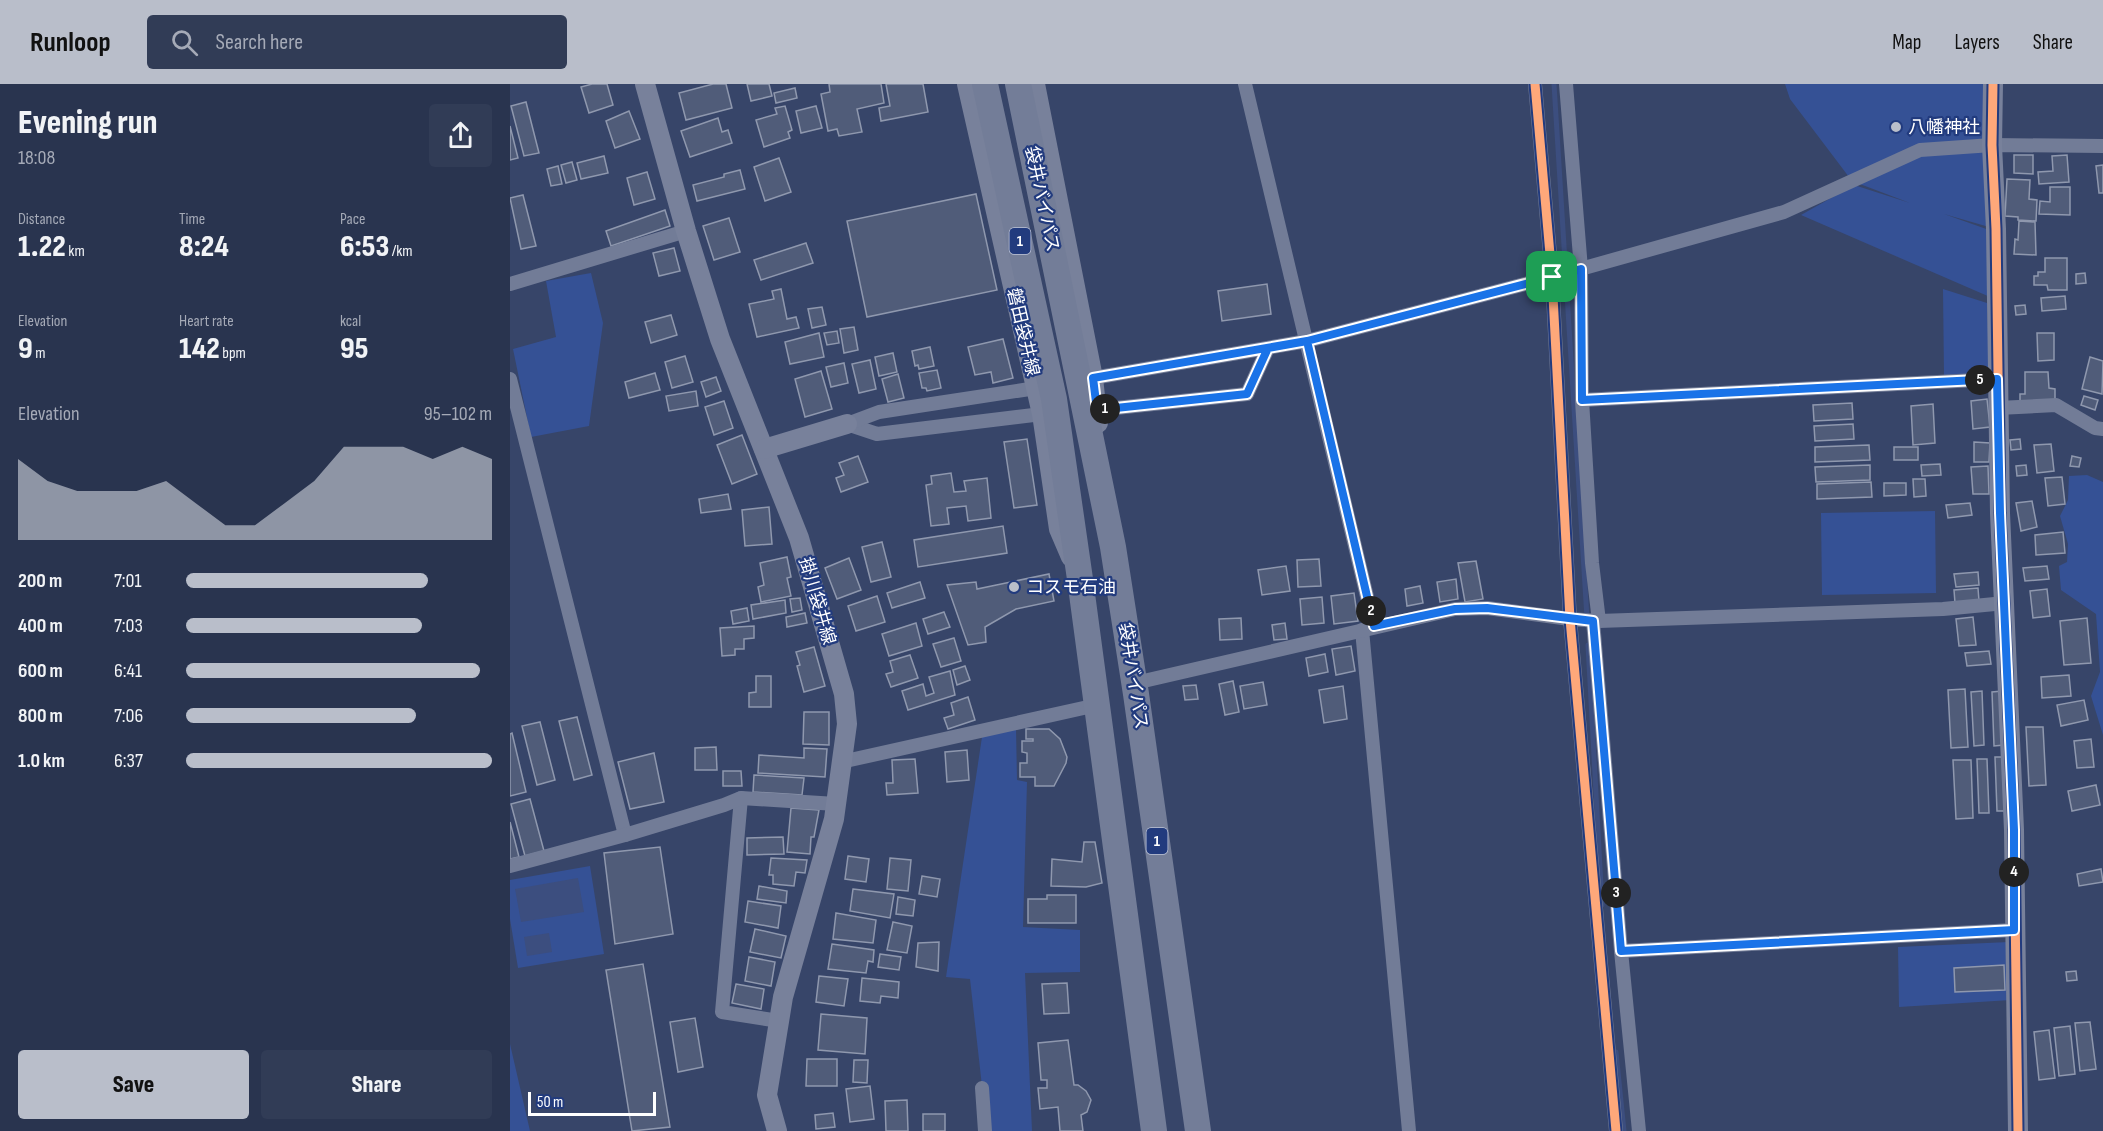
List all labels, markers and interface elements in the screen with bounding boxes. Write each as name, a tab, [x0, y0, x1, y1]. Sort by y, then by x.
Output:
search box	[147, 15, 567, 69]
text: Runloop	[30, 26, 111, 59]
icon: search	[168, 26, 201, 59]
text: Search here	[216, 29, 303, 56]
text: Map	[1892, 30, 1921, 55]
text: Layers	[1954, 30, 2000, 55]
text: Share	[2033, 30, 2073, 55]
text: Evening run	[18, 103, 158, 143]
button: share	[429, 104, 492, 167]
place label: 八幡神社	[1908, 117, 1980, 138]
marker: 八幡神社	[1889, 120, 1903, 134]
street label: 袋井バイパス	[1021, 144, 1063, 254]
text: 18:08	[18, 146, 55, 170]
text: Distance	[18, 210, 65, 229]
text: Time	[179, 210, 205, 229]
text: Pace	[340, 210, 365, 229]
road number: 1	[1010, 228, 1030, 254]
text: 1.22	[18, 229, 66, 265]
text: 8:24	[179, 229, 229, 265]
text: 6:53	[340, 229, 389, 265]
text: km	[66, 242, 85, 261]
text: /km	[389, 242, 413, 261]
pin	[1526, 251, 1577, 302]
icon: arrive	[1535, 260, 1568, 293]
street label: 磐田袋井線	[1003, 286, 1043, 378]
text: Elevation	[18, 312, 67, 331]
text: Heart rate	[179, 312, 234, 331]
text: kcal	[340, 312, 361, 331]
text: 9	[18, 331, 33, 367]
text: 142	[179, 331, 220, 367]
text: 95	[340, 331, 368, 367]
text: m	[33, 344, 45, 363]
text: bpm	[220, 344, 246, 363]
pin: 5	[1965, 365, 1995, 395]
text: 5	[1976, 370, 1984, 389]
pin: 1	[1090, 394, 1120, 424]
text: 1	[1102, 399, 1108, 418]
text: Elevation	[18, 402, 80, 426]
text: 95–102 m	[424, 402, 492, 426]
street label: 掛川袋井線	[795, 555, 839, 647]
text: 200 m	[18, 569, 62, 593]
text: 7:01	[114, 569, 142, 593]
place label: コスモ石油	[1026, 577, 1116, 598]
marker: コスモ石油	[1007, 580, 1021, 594]
pin: 2	[1356, 596, 1386, 626]
text: 2	[1367, 601, 1375, 620]
text: 400 m	[18, 614, 63, 638]
text: 7:03	[114, 614, 143, 638]
street label: 袋井バイパス	[1114, 621, 1152, 731]
text: 600 m	[18, 659, 63, 683]
text: 6:41	[114, 659, 142, 683]
text: 800 m	[18, 704, 63, 728]
text: 7:06	[114, 704, 143, 728]
text: 1.0 km	[18, 749, 65, 773]
text: 6:37	[114, 749, 143, 773]
road number: 1	[1146, 828, 1168, 854]
pin: 4	[1999, 857, 2029, 887]
text: 4	[2010, 862, 2018, 881]
pin: 3	[1601, 878, 1631, 908]
text: 3	[1612, 883, 1620, 902]
button: Save	[18, 1050, 249, 1119]
button: Share	[261, 1050, 492, 1119]
scale bar	[528, 1089, 656, 1116]
text: 50 m	[537, 1093, 563, 1112]

